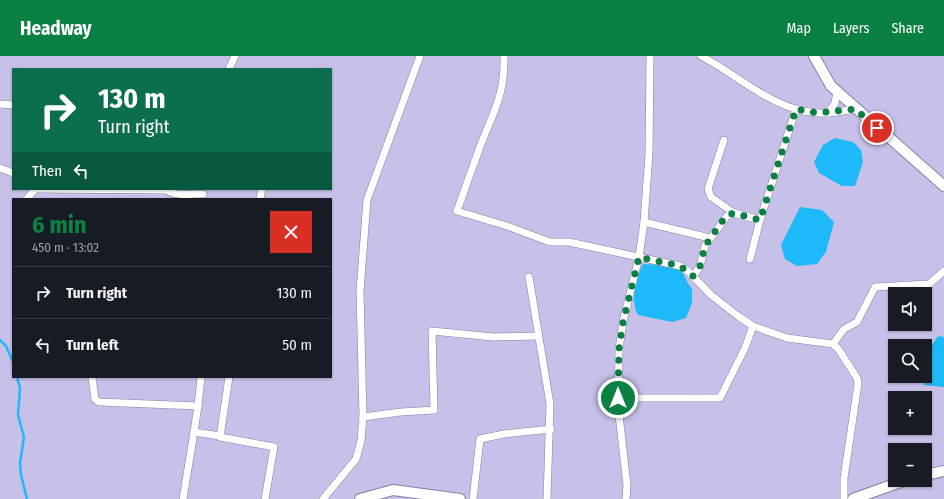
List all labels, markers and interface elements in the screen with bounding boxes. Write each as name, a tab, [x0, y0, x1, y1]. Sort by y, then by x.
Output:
text: Headway	[20, 17, 92, 40]
text: Map	[787, 20, 811, 37]
text: Layers	[833, 20, 869, 37]
text: Share	[891, 20, 924, 37]
text: 130 m	[98, 82, 166, 115]
icon: right	[32, 84, 84, 136]
pin	[860, 111, 894, 145]
text: Turn right	[98, 116, 170, 138]
icon: arrive	[866, 117, 888, 139]
icon: left	[70, 160, 92, 182]
text: Then	[32, 162, 62, 180]
text: 6 min	[32, 211, 87, 239]
button: close	[270, 211, 312, 253]
text: 450 m · 13:02	[32, 240, 99, 255]
icon: right	[32, 282, 54, 304]
text: Turn right	[66, 284, 127, 302]
text: 130 m	[277, 284, 312, 302]
map controls	[888, 287, 932, 487]
button: sound	[888, 287, 932, 331]
icon: left	[32, 334, 54, 356]
text: Turn left	[66, 336, 119, 354]
text: 50 m	[282, 336, 312, 354]
button: search	[888, 339, 932, 383]
position arrow	[597, 377, 639, 419]
button: +	[888, 391, 932, 435]
button: −	[888, 443, 932, 487]

